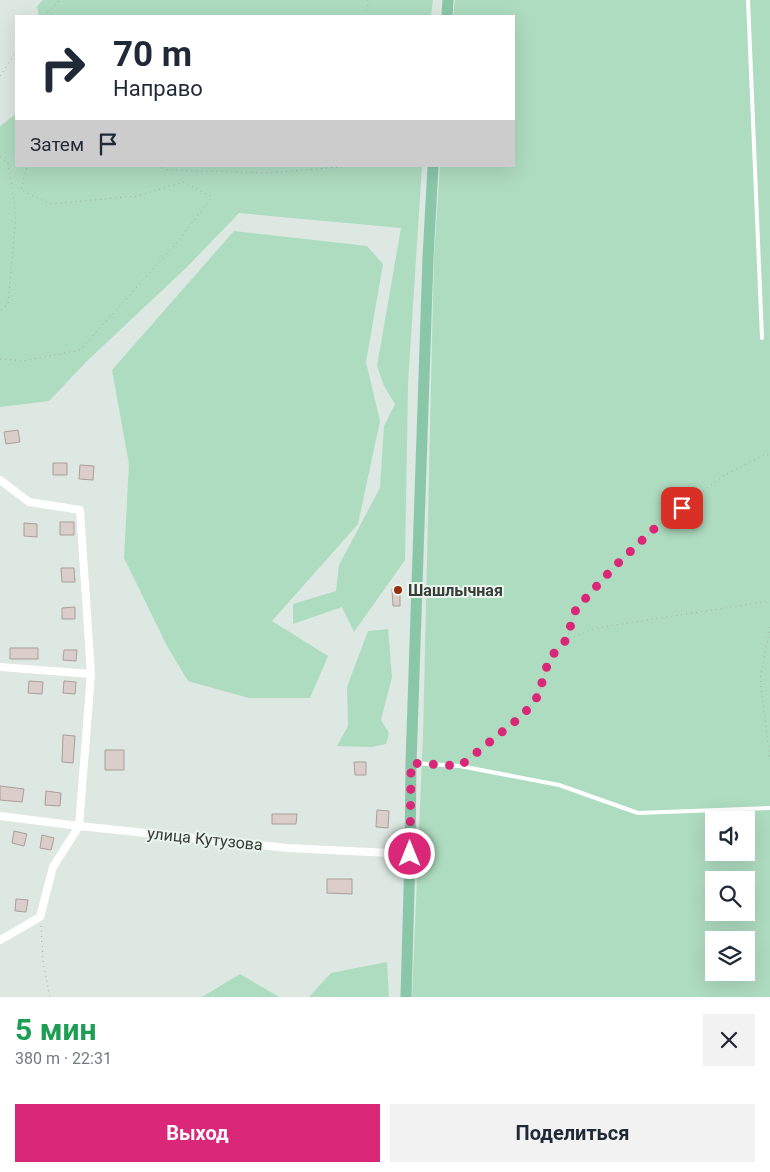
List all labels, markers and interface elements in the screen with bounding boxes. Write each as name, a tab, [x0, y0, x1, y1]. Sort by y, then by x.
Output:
text: 70 m	[113, 34, 192, 75]
icon: right	[30, 35, 95, 100]
text: Направо	[113, 76, 203, 101]
icon: arrive	[94, 130, 122, 158]
text: Затем	[30, 133, 84, 156]
pin	[661, 487, 703, 529]
icon: arrive	[668, 494, 696, 522]
place label: Шашлычная	[408, 581, 503, 600]
marker: Шашлычная	[392, 584, 404, 596]
map controls	[705, 811, 755, 981]
button: sound	[705, 811, 755, 861]
street label: улица Кутузова	[146, 823, 264, 855]
position arrow	[383, 827, 435, 879]
button: search	[705, 871, 755, 921]
button: layers	[705, 931, 755, 981]
text: 5 мин	[15, 1012, 96, 1047]
button: close	[703, 1014, 755, 1066]
text: 380 m · 22:31	[15, 1049, 112, 1068]
button: Выход	[15, 1104, 380, 1162]
button: Поделиться	[390, 1104, 755, 1162]

